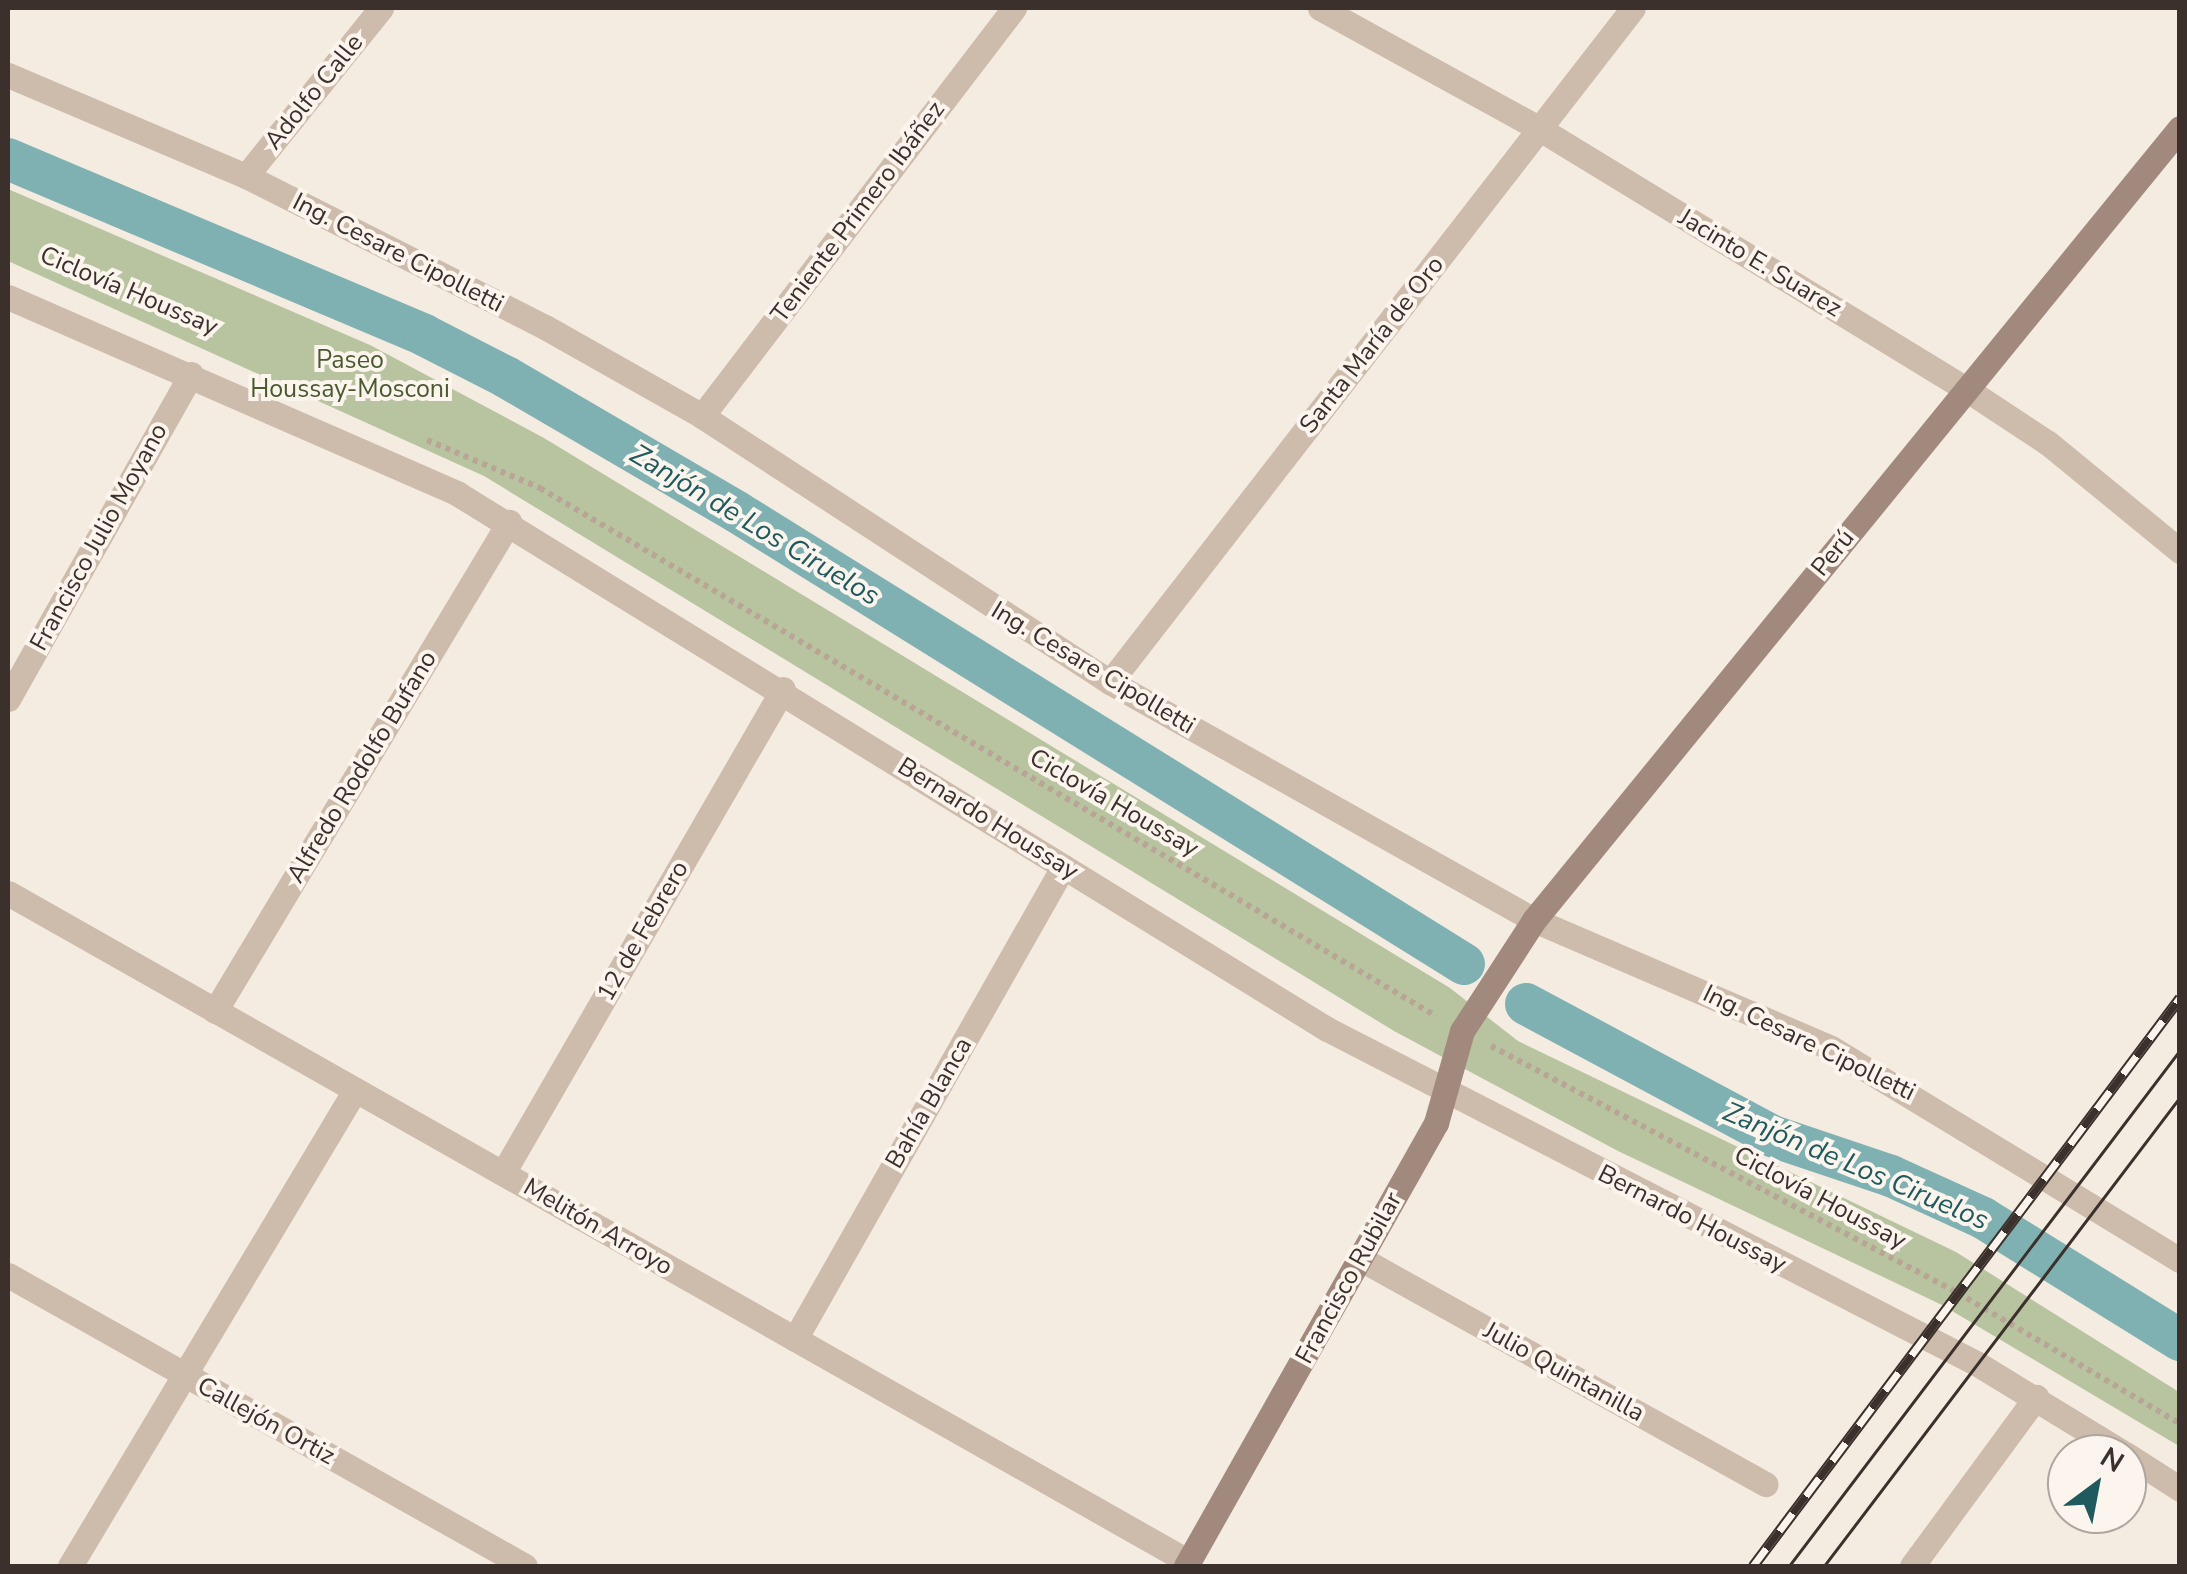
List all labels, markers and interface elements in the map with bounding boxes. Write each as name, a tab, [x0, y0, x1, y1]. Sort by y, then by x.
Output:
street label: Adolfo Calle	[258, 28, 370, 156]
street label: Teniente Primero Ibáñez	[765, 95, 951, 329]
street label: Ing. Cesare Cipolletti	[288, 187, 508, 319]
street label: Jacinto E. Suarez	[1673, 202, 1847, 324]
street label: Ciclovía Houssay	[35, 240, 223, 342]
street label: Santa María de Oro	[1294, 250, 1450, 440]
park label: Paseo Houssay-Mosconi	[250, 346, 450, 405]
street label: Francisco Julio Moyano	[24, 418, 174, 656]
water label: Zanjón de Los Ciruelos	[624, 437, 886, 613]
street label: Perú	[1805, 524, 1861, 582]
street label: Ing. Cesare Cipolletti	[986, 595, 1200, 741]
street label: Alfredo Rodolfo Bufano	[281, 645, 443, 889]
street label: Ciclovía Houssay	[1024, 742, 1204, 864]
street label: Bernardo Houssay	[892, 751, 1084, 887]
street label: 12 de Febrero	[591, 856, 695, 1006]
street label: Ing. Cesare Cipolletti	[1698, 979, 1920, 1107]
street label: Bahía Blanca	[879, 1032, 979, 1174]
water label: Zanjón de Los Ciruelos	[1718, 1095, 1994, 1237]
street label: Ciclovía Houssay	[1729, 1140, 1911, 1256]
street label: Bernardo Houssay	[1593, 1159, 1791, 1279]
street label: Melitón Arroyo	[518, 1172, 678, 1282]
street label: Francisco Rubilar	[1289, 1187, 1409, 1369]
street label: Julio Quintanilla	[1478, 1316, 1650, 1428]
street label: Callejón Ortiz	[192, 1371, 340, 1471]
north arrow	[2047, 1434, 2147, 1534]
text: N	[2093, 1439, 2131, 1482]

